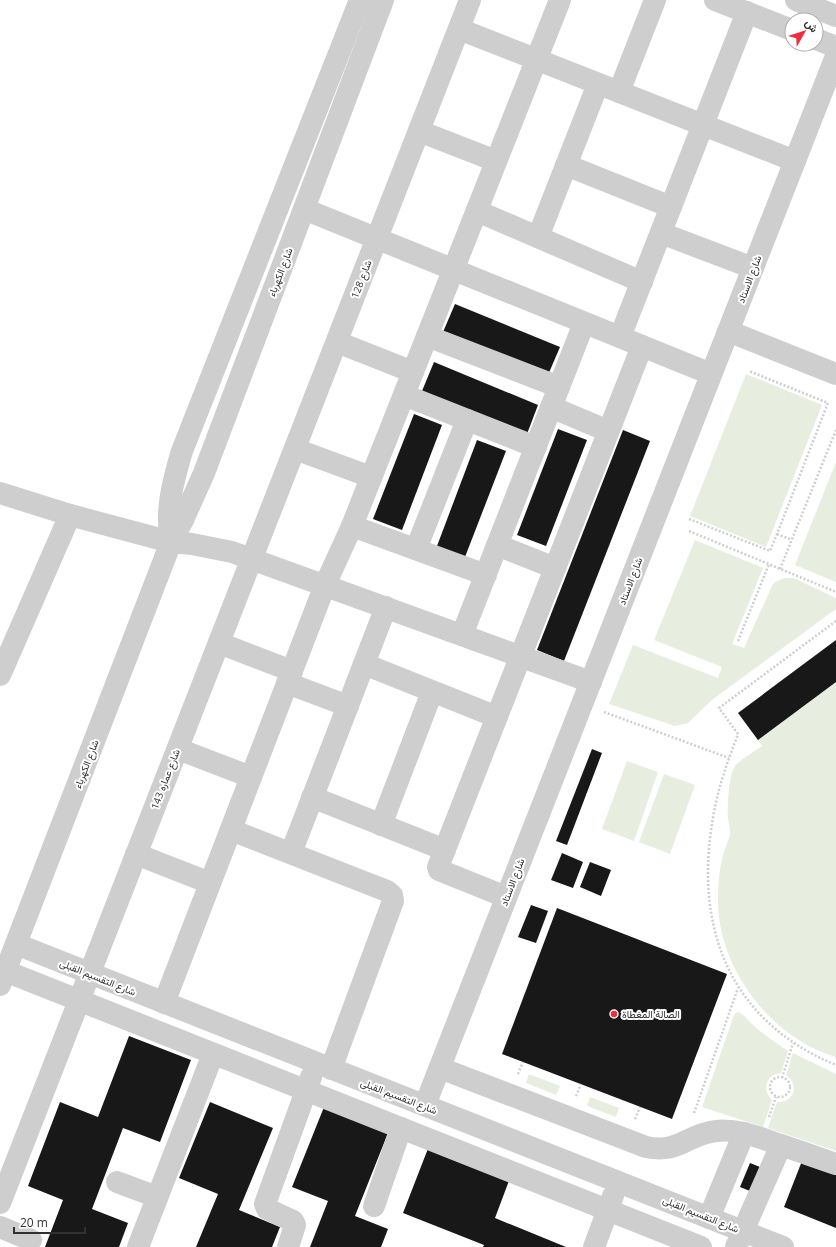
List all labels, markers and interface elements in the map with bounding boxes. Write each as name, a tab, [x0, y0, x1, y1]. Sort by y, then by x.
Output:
north arrow	[784, 12, 824, 52]
text: ش	[802, 16, 822, 35]
street label: شارع الكهرباء	[264, 245, 296, 298]
street label: شارع الاستاد	[734, 253, 765, 305]
street label: شارع 128	[347, 258, 375, 300]
street label: شارع الاستاد	[615, 555, 646, 607]
street label: شارع الكهرباء	[70, 737, 102, 790]
street label: شارع عماره 143	[147, 747, 183, 811]
street label: شارع الاستاد	[497, 856, 528, 908]
street label: شارع التقسيم القبلى	[58, 955, 138, 999]
place label: الصالة المغطاة	[622, 1007, 680, 1021]
marker: الصالة المغطاة	[609, 1009, 619, 1019]
street label: شارع التقسيم القبلى	[359, 1075, 439, 1117]
street label: شارع التقسيم القبلى	[661, 1192, 741, 1236]
scale bar	[14, 1209, 85, 1235]
text: 20 m	[20, 1214, 48, 1231]

